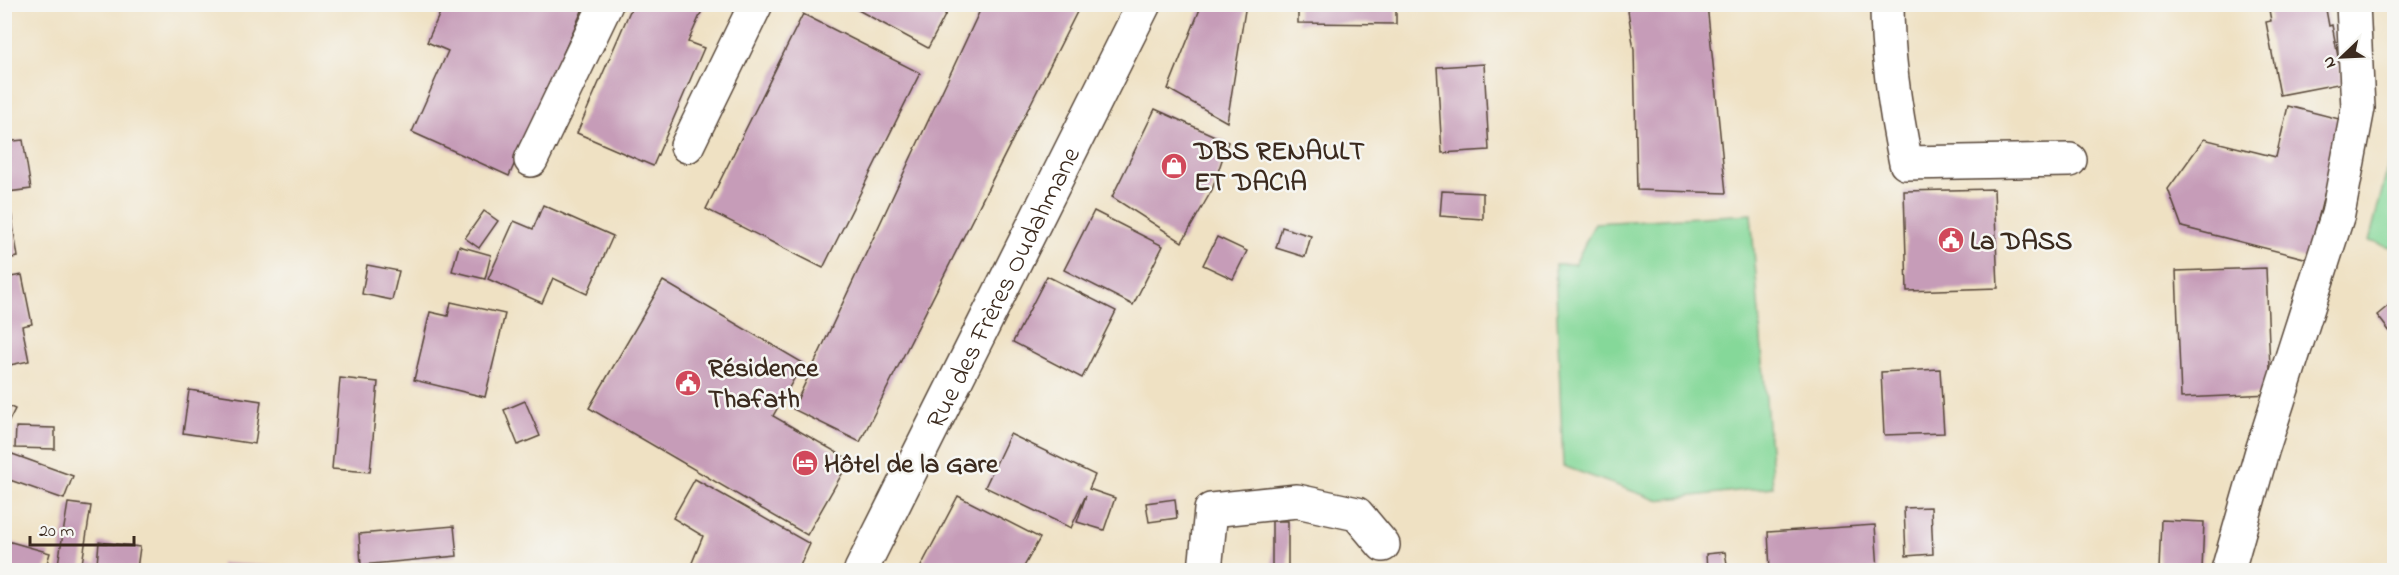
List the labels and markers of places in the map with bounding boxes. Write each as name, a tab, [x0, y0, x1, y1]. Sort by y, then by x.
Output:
place label: DBS RENAULT ET DACIA	[1192, 133, 1365, 203]
shop icon: DBS RENAULT ET DACIA	[1159, 151, 1189, 181]
place label: La DASS	[1970, 223, 2072, 262]
public building icon: La DASS	[1936, 225, 1966, 255]
place label: Résidence Thafath	[708, 350, 819, 420]
public building icon: Résidence Thafath	[673, 368, 703, 398]
place label: Hôtel de la Gare	[824, 446, 999, 485]
hotel icon: Hôtel de la Gare	[790, 448, 820, 478]

